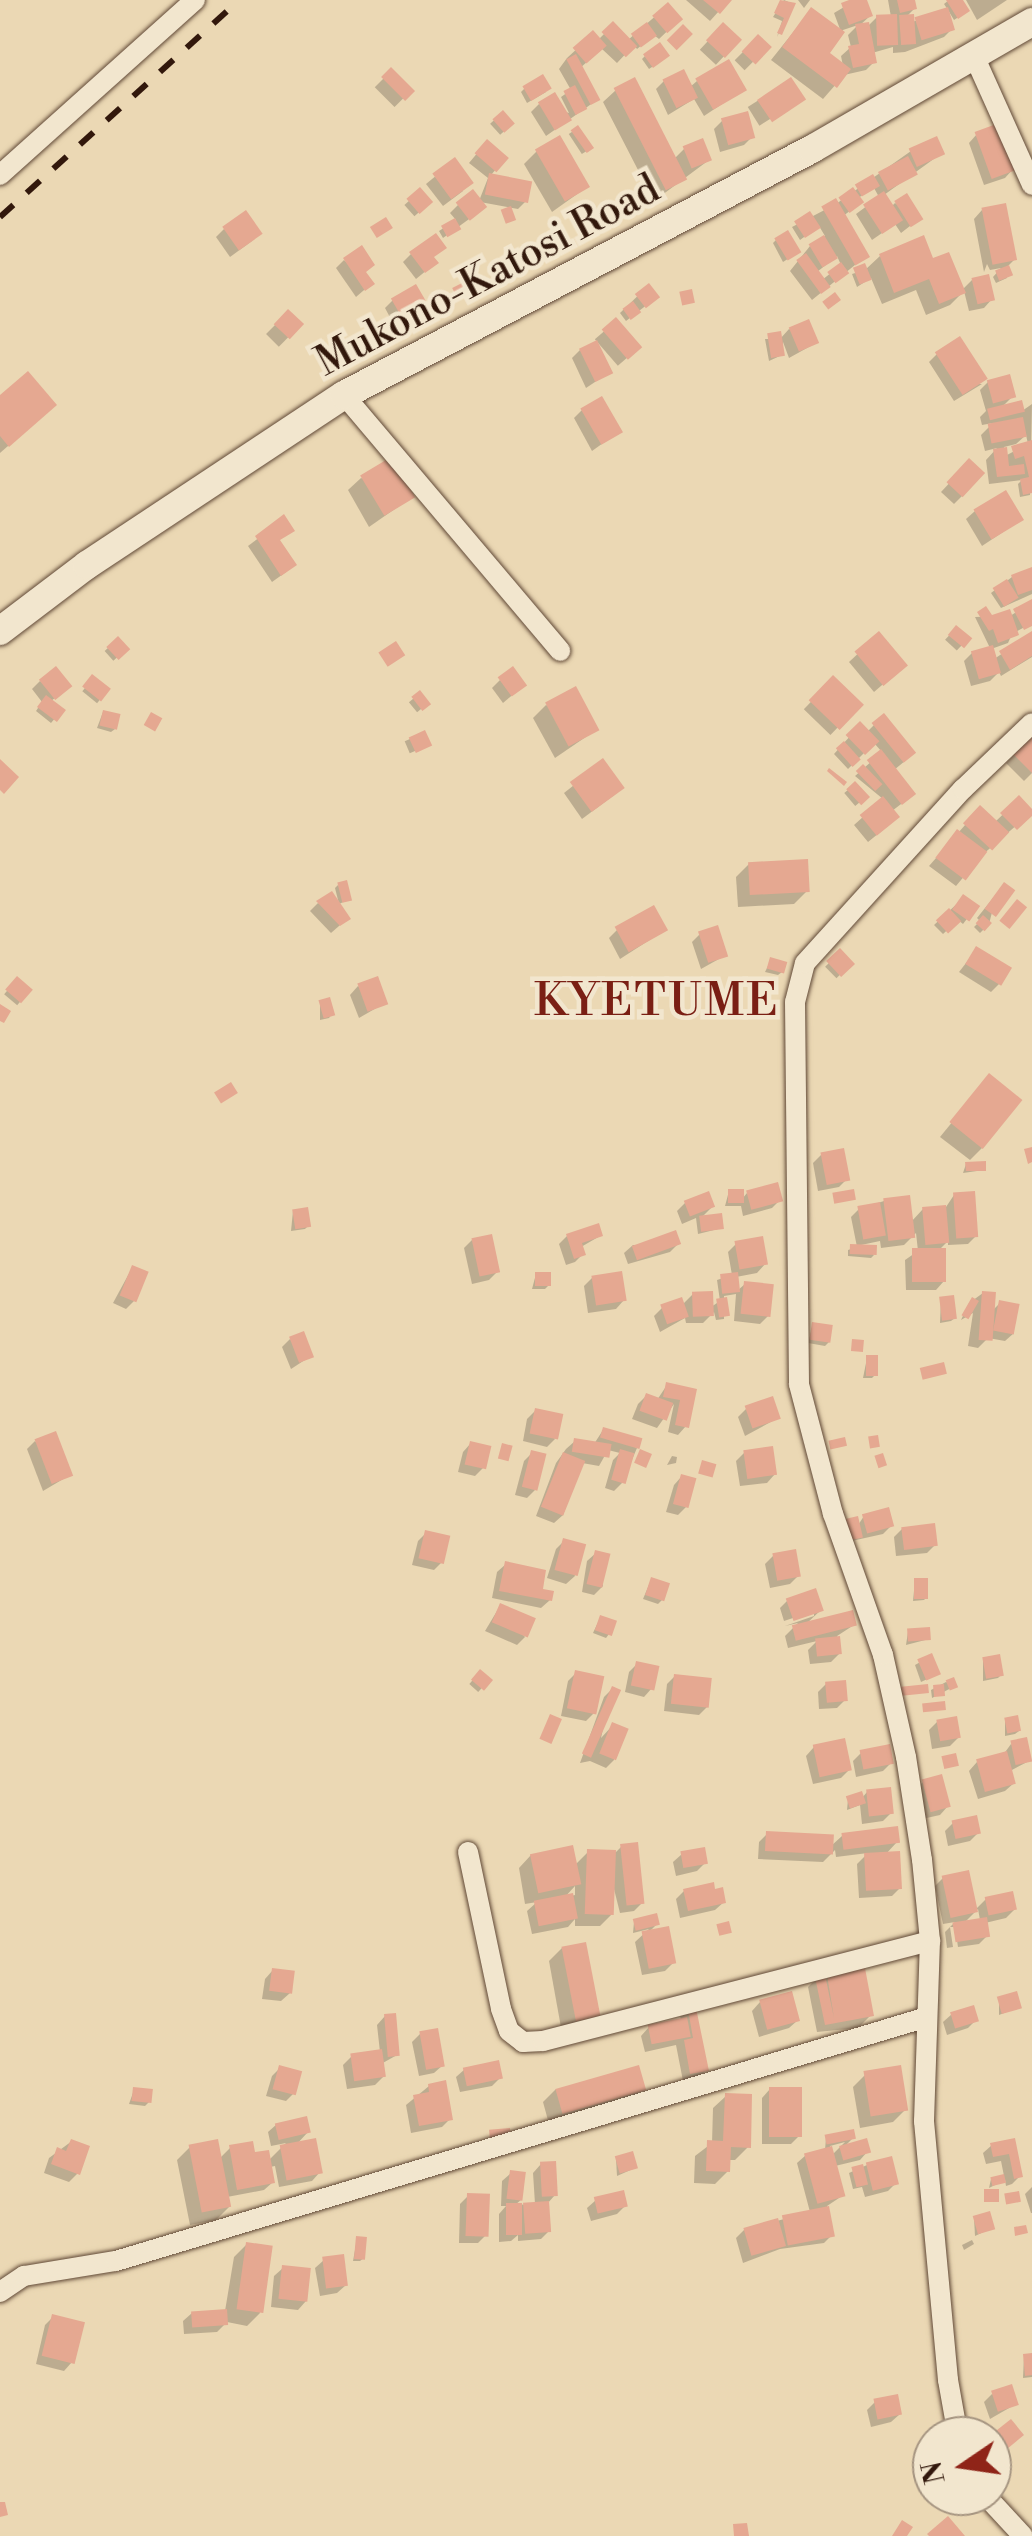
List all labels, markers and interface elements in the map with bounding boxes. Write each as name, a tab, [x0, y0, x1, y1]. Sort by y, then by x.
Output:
street label: Mukono-Katosi Road	[308, 165, 668, 387]
district label: KYETUME	[534, 975, 780, 1029]
north arrow	[912, 2416, 1012, 2516]
text: N	[915, 2458, 954, 2487]

